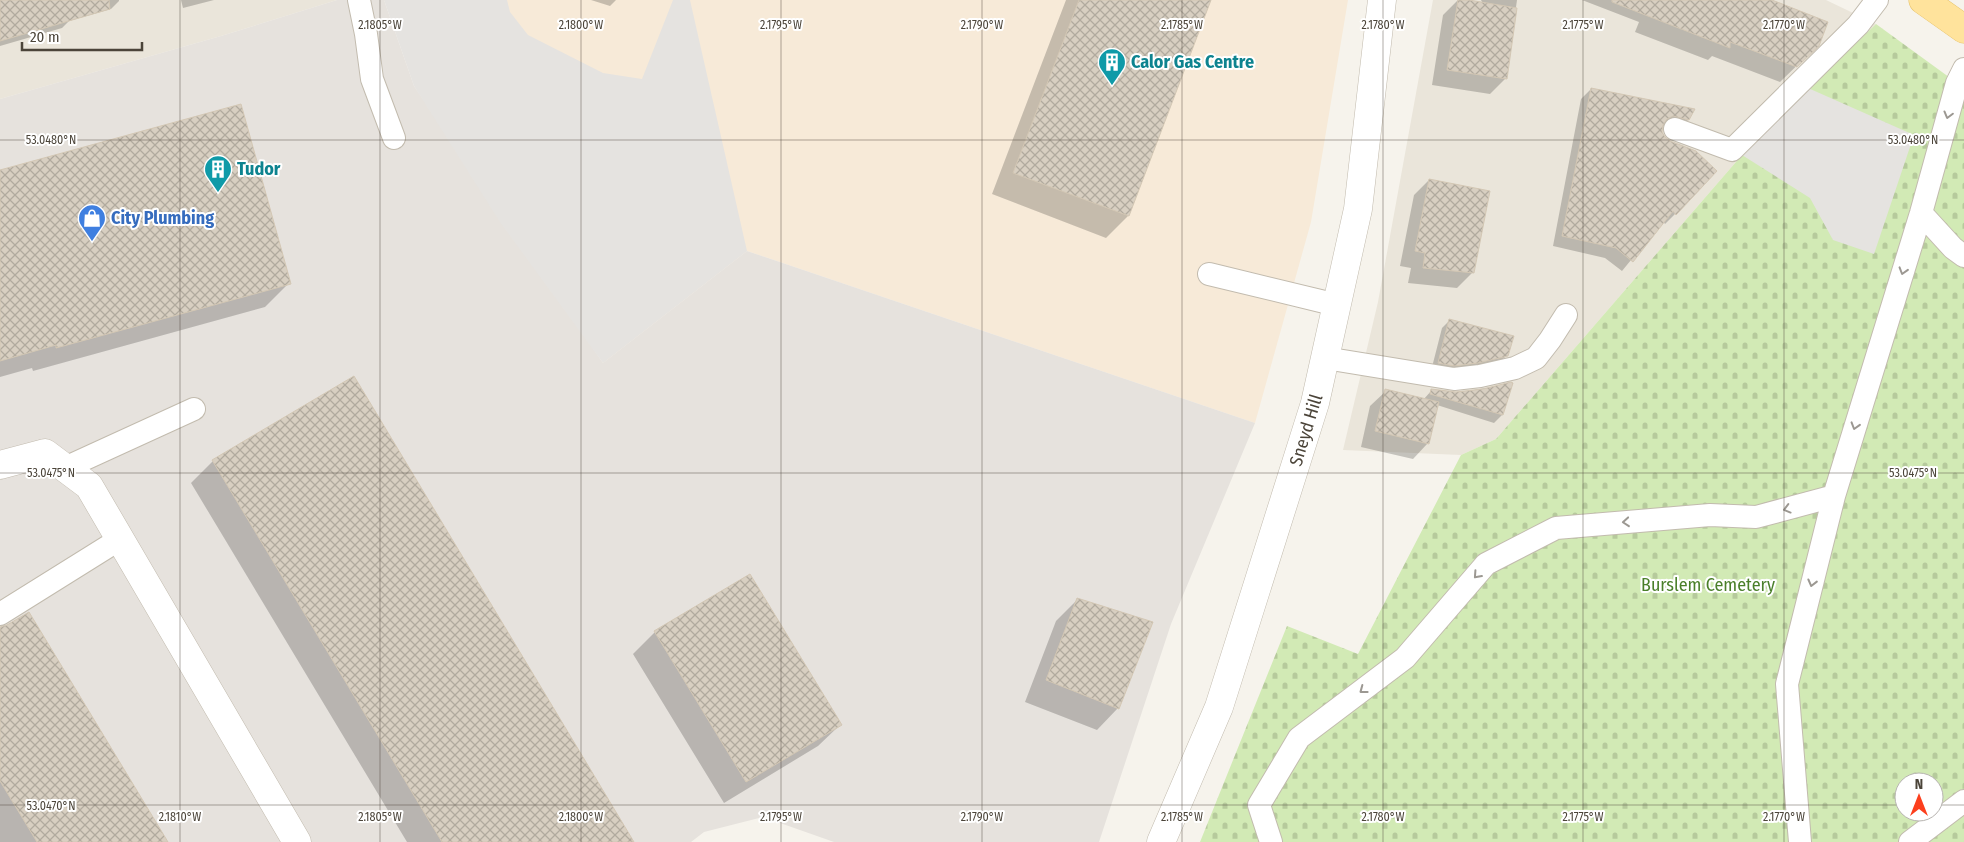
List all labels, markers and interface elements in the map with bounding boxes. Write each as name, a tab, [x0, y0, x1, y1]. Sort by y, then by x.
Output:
text: 2.1805°W	[358, 18, 402, 32]
text: 2.1800°W	[559, 18, 603, 32]
text: 2.1795°W	[760, 18, 802, 32]
text: 2.1790°W	[961, 18, 1003, 32]
text: 2.1785°W	[1161, 18, 1203, 32]
text: 2.1780°W	[1362, 18, 1404, 32]
text: 2.1775°W	[1563, 18, 1603, 32]
text: 2.1770°W	[1763, 18, 1805, 32]
scale bar	[22, 20, 142, 52]
text: 20 m	[30, 28, 60, 46]
building icon: Calor Gas Centre	[1097, 47, 1127, 86]
place label: Calor Gas Centre	[1131, 51, 1254, 73]
one-way arrow	[1943, 111, 1954, 120]
text: 53.0480°N	[26, 133, 76, 147]
text: 53.0480°N	[1888, 133, 1938, 147]
building icon: Tudor	[203, 154, 233, 193]
place label: Tudor	[237, 158, 281, 180]
shop icon: City Plumbing	[77, 203, 107, 242]
place label: City Plumbing	[111, 207, 214, 229]
one-way arrow	[1899, 267, 1909, 275]
street label: Sneyd Hill	[1285, 391, 1327, 469]
one-way arrow	[1851, 422, 1861, 430]
text: 53.0475°N	[27, 466, 75, 480]
text: 53.0475°N	[1889, 466, 1937, 480]
one-way arrow	[1783, 503, 1791, 513]
one-way arrow	[1621, 516, 1629, 527]
one-way arrow	[1474, 569, 1483, 578]
park label: Burslem Cemetery	[1641, 574, 1775, 596]
one-way arrow	[1807, 579, 1818, 588]
one-way arrow	[1360, 684, 1369, 692]
north arrow	[1894, 772, 1944, 822]
text: N	[1915, 776, 1923, 793]
text: 53.0470°N	[27, 799, 75, 813]
text: 2.1810°W	[159, 810, 201, 824]
text: 2.1805°W	[358, 810, 402, 824]
text: 2.1800°W	[559, 810, 603, 824]
text: 2.1795°W	[760, 810, 802, 824]
text: 2.1790°W	[961, 810, 1003, 824]
text: 2.1785°W	[1161, 810, 1203, 824]
text: 2.1780°W	[1362, 810, 1404, 824]
text: 2.1775°W	[1563, 810, 1603, 824]
text: 2.1770°W	[1763, 810, 1805, 824]

